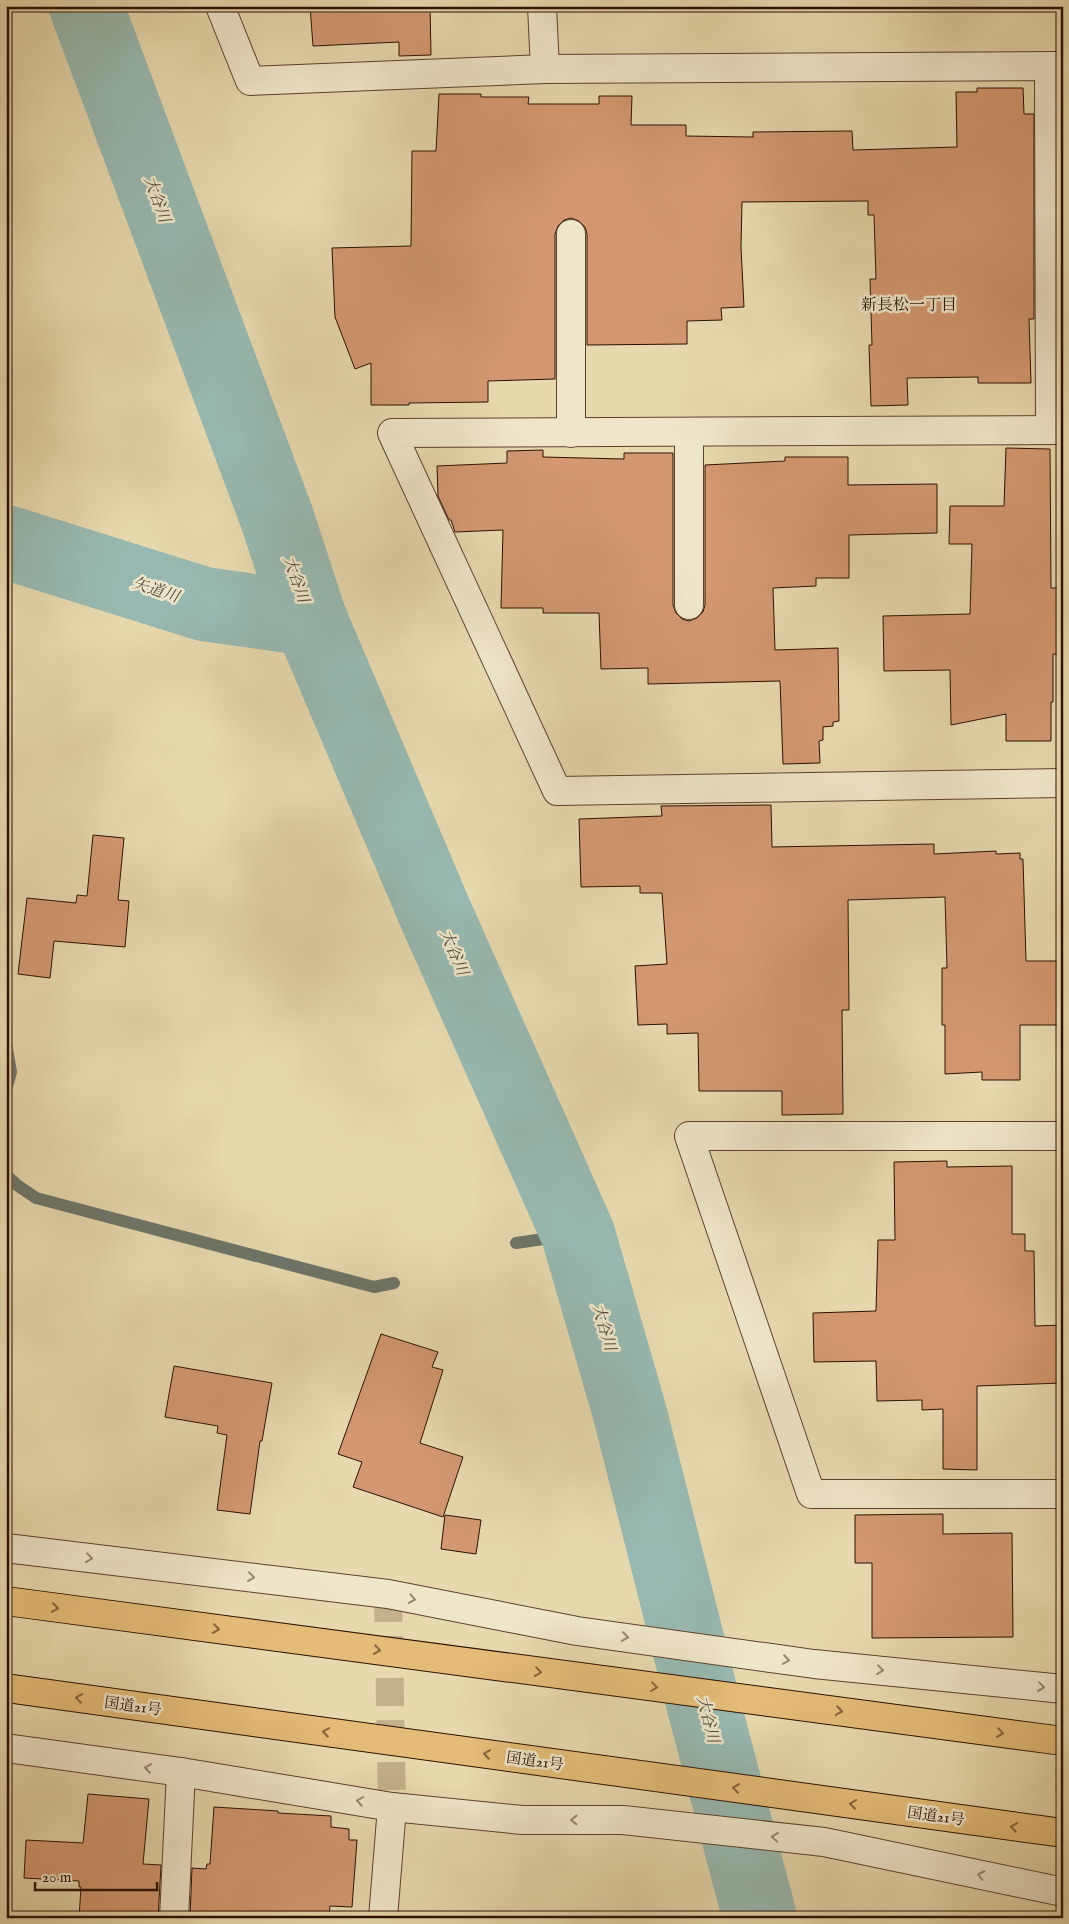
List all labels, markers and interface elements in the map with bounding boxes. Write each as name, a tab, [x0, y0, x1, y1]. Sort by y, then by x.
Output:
water label: 大谷川	[139, 174, 174, 228]
district label: 新長松一丁目	[861, 296, 957, 316]
water label: 大谷川	[278, 554, 313, 607]
water label: 矢道川	[129, 574, 183, 608]
water label: 大谷川	[435, 927, 473, 981]
water label: 大谷川	[587, 1302, 620, 1355]
one-way arrow	[86, 1552, 94, 1563]
one-way arrow	[247, 1571, 255, 1582]
one-way arrow	[407, 1593, 416, 1603]
one-way arrow	[51, 1602, 59, 1613]
one-way arrow	[212, 1623, 220, 1634]
one-way arrow	[621, 1632, 629, 1642]
one-way arrow	[372, 1645, 381, 1655]
one-way arrow	[782, 1654, 790, 1665]
one-way arrow	[876, 1664, 884, 1675]
one-way arrow	[534, 1666, 542, 1677]
one-way arrow	[650, 1681, 658, 1692]
one-way arrow	[1038, 1681, 1046, 1692]
one-way arrow	[74, 1693, 82, 1704]
street label: 国道21号	[103, 1693, 163, 1720]
water label: 大谷川	[692, 1694, 723, 1747]
one-way arrow	[835, 1705, 843, 1716]
one-way arrow	[322, 1727, 330, 1738]
one-way arrow	[996, 1727, 1004, 1738]
street label: 国道21号	[505, 1748, 565, 1775]
one-way arrow	[483, 1749, 491, 1760]
one-way arrow	[144, 1763, 152, 1774]
one-way arrow	[732, 1784, 741, 1794]
one-way arrow	[356, 1797, 365, 1807]
one-way arrow	[849, 1800, 858, 1810]
street label: 国道21号	[906, 1803, 966, 1830]
one-way arrow	[570, 1815, 578, 1825]
one-way arrow	[1010, 1822, 1019, 1832]
one-way arrow	[771, 1832, 779, 1843]
scale bar	[35, 1859, 158, 1891]
text: 20 m	[42, 1868, 72, 1887]
one-way arrow	[976, 1870, 985, 1881]

